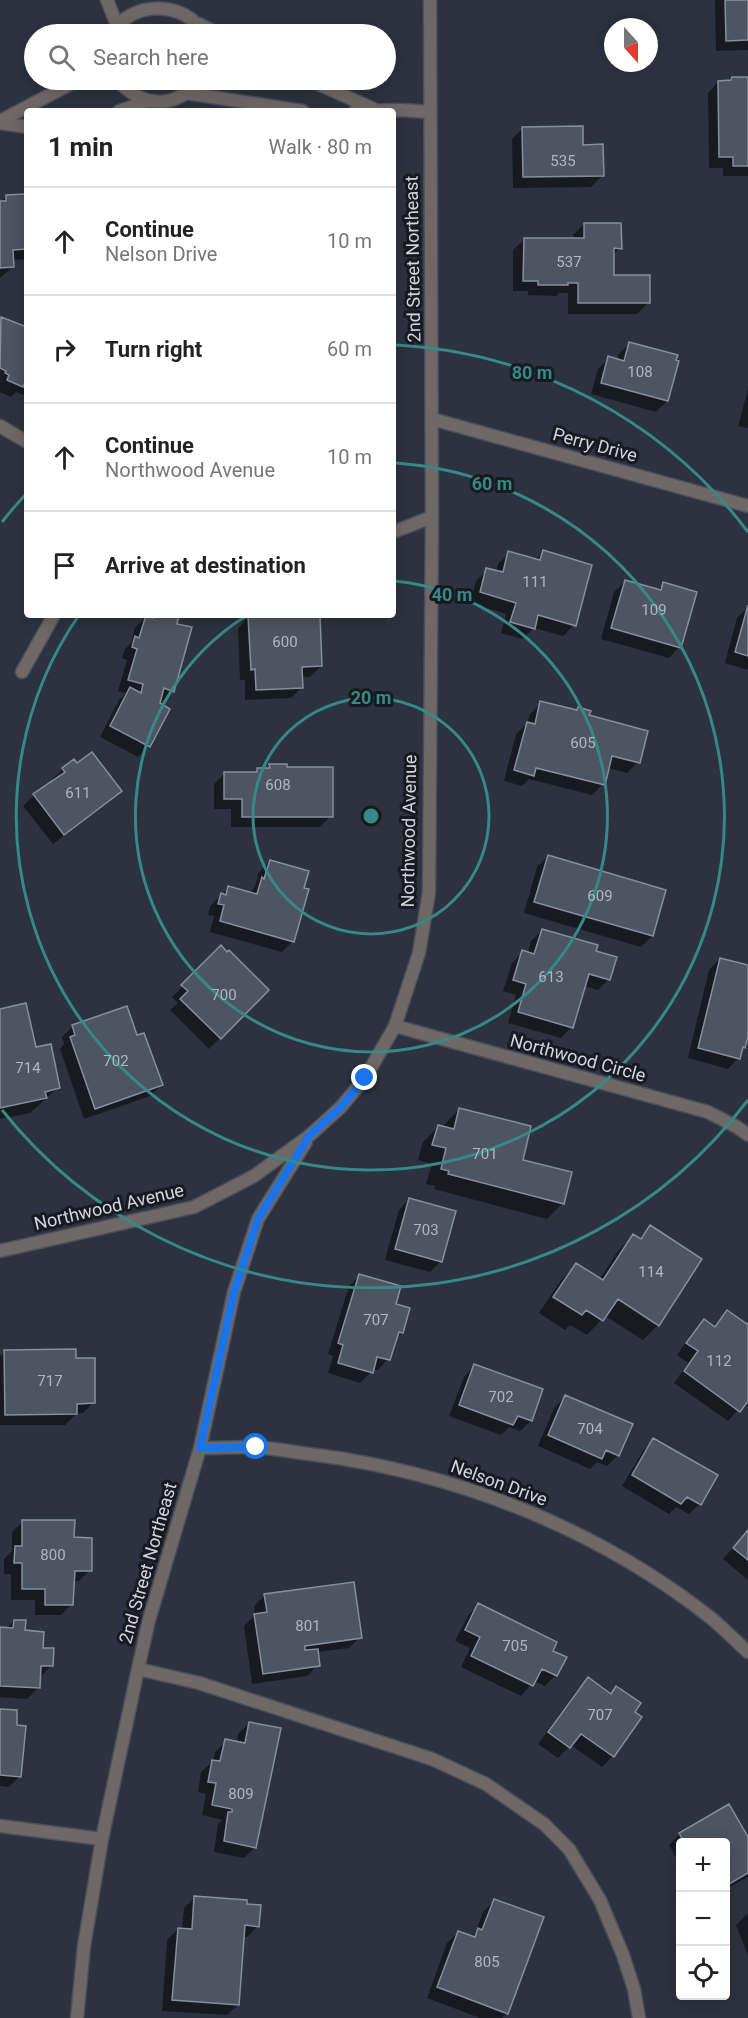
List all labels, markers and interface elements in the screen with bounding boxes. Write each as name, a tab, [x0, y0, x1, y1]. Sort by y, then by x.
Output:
north arrow	[604, 18, 658, 72]
search box	[24, 24, 396, 90]
icon: search	[45, 41, 78, 74]
text: Search here	[93, 45, 209, 70]
text: 1 min	[48, 132, 113, 162]
text: Walk · 80 m	[269, 135, 372, 159]
house number: 535	[550, 152, 576, 170]
street label: 2nd Street Northeast	[401, 175, 424, 342]
text: Continue	[105, 217, 194, 242]
icon: ahead	[48, 225, 81, 258]
text: 10 m	[327, 229, 372, 253]
text: Nelson Drive	[105, 242, 217, 266]
house number: 537	[556, 253, 582, 271]
icon: right	[48, 333, 81, 366]
text: Turn right	[105, 337, 202, 362]
text: 60 m	[327, 337, 372, 361]
text: 80 m	[512, 362, 552, 383]
house number: 108	[627, 363, 653, 381]
street label: Perry Drive	[551, 423, 640, 466]
text: Continue	[105, 433, 194, 458]
icon: ahead	[48, 441, 81, 474]
text: 10 m	[327, 445, 372, 469]
text: Northwood Avenue	[105, 458, 275, 482]
text: 60 m	[472, 473, 512, 494]
icon: arrive	[48, 549, 81, 582]
text: Arrive at destination	[105, 553, 306, 578]
house number: 111	[522, 573, 548, 591]
text: 40 m	[432, 584, 472, 605]
house number: 109	[641, 601, 667, 619]
house number: 600	[272, 633, 298, 651]
text: 20 m	[351, 687, 391, 708]
house number: 605	[570, 734, 596, 752]
street label: Northwood Avenue	[397, 754, 420, 908]
house number: 608	[265, 776, 291, 794]
house number: 611	[65, 784, 91, 802]
centre of rings	[361, 806, 381, 826]
house number: 609	[587, 887, 613, 905]
house number: 613	[538, 968, 564, 986]
house number: 700	[211, 986, 237, 1004]
street label: Northwood Circle	[508, 1029, 648, 1086]
house number: 702	[103, 1052, 129, 1070]
house number: 714	[15, 1059, 41, 1077]
route end	[351, 1064, 377, 1090]
house number: 701	[472, 1145, 498, 1163]
street label: Northwood Avenue	[32, 1179, 186, 1234]
house number: 703	[413, 1221, 439, 1239]
house number: 114	[638, 1263, 664, 1281]
house number: 707	[363, 1311, 389, 1329]
house number: 112	[706, 1352, 732, 1370]
house number: 717	[37, 1372, 63, 1390]
house number: 702	[488, 1388, 514, 1406]
house number: 704	[577, 1420, 603, 1438]
route start	[242, 1433, 268, 1459]
street label: Nelson Drive	[448, 1455, 550, 1510]
street label: 2nd Street Northeast	[114, 1480, 181, 1646]
house number: 800	[40, 1546, 66, 1564]
house number: 801	[295, 1617, 321, 1635]
house number: 705	[502, 1637, 528, 1655]
house number: 707	[587, 1706, 613, 1724]
house number: 809	[228, 1785, 254, 1803]
map controls	[676, 1838, 730, 2000]
button: +	[676, 1838, 730, 1892]
button: −	[676, 1892, 730, 1946]
button: locate	[676, 1946, 730, 2000]
house number: 805	[474, 1953, 500, 1971]

